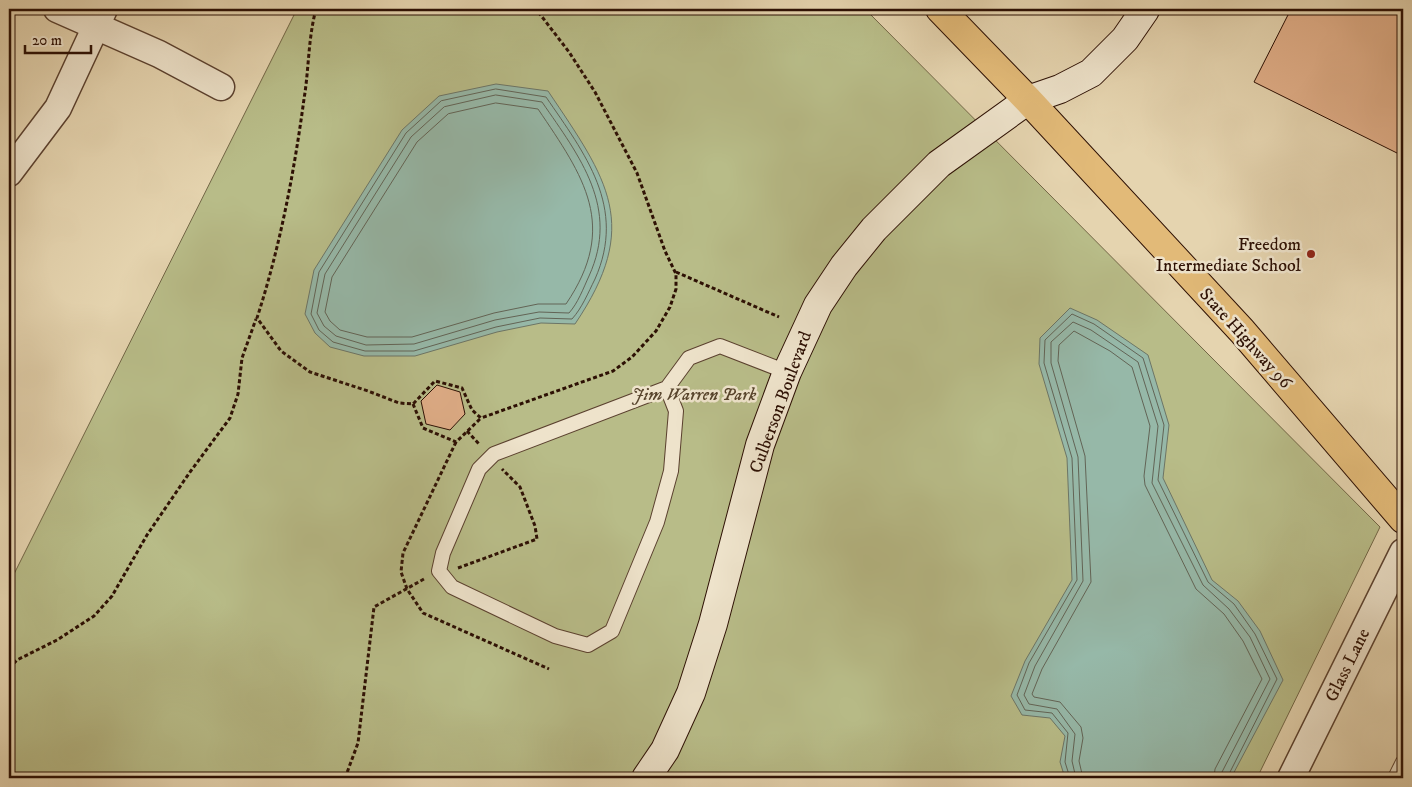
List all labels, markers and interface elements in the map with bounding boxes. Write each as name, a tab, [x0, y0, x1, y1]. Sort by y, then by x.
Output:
scale bar	[25, 22, 91, 54]
text: 20 m	[32, 31, 62, 50]
place label: Freedom Intermediate School	[1156, 234, 1302, 277]
marker: Freedom Intermediate School	[1305, 248, 1317, 260]
street label: State Highway 96	[1194, 284, 1297, 394]
street label: Culberson Boulevard	[745, 328, 817, 476]
park label: Jim Warren Park	[632, 384, 757, 406]
street label: Glass Lane	[1321, 625, 1375, 706]

